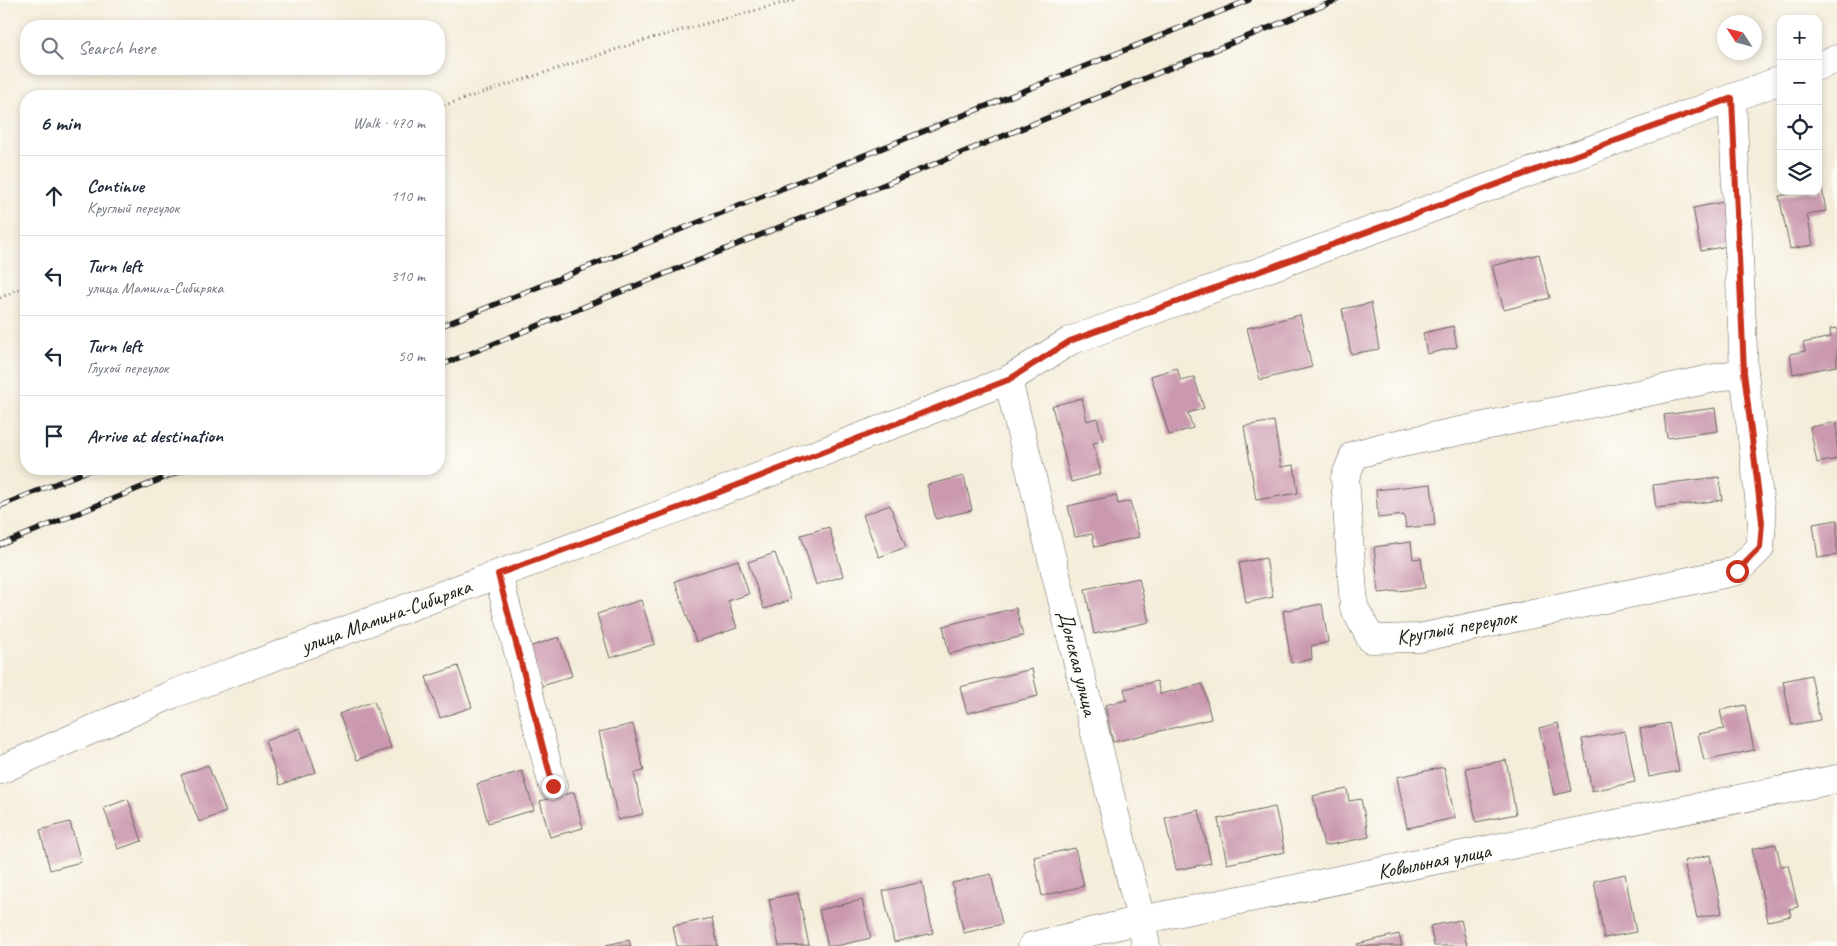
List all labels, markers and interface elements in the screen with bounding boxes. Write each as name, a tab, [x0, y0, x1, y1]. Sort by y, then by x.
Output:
north arrow	[1717, 15, 1762, 60]
map controls	[1777, 15, 1822, 195]
button: +	[1777, 15, 1822, 60]
search box	[20, 20, 445, 75]
icon: search	[38, 34, 66, 62]
text: Search here	[78, 36, 155, 60]
button: −	[1777, 60, 1822, 105]
button: locate	[1777, 105, 1822, 150]
text: 6 min	[40, 110, 81, 136]
text: Walk · 470 m	[353, 113, 425, 133]
button: layers	[1777, 150, 1822, 195]
text: Continue	[87, 174, 144, 198]
icon: ahead	[40, 182, 68, 210]
text: 110 m	[391, 186, 425, 206]
text: Круглый переулок	[87, 198, 179, 218]
text: Turn left	[87, 254, 142, 278]
icon: left	[40, 262, 68, 290]
text: 310 m	[391, 266, 425, 286]
text: улица Мамина-Сибиряка	[87, 278, 223, 298]
text: Turn left	[87, 334, 142, 358]
icon: left	[40, 342, 68, 370]
text: 50 m	[398, 346, 425, 366]
text: Глухой переулок	[87, 358, 168, 378]
icon: arrive	[40, 422, 68, 450]
text: Arrive at destination	[87, 424, 223, 448]
route start	[1726, 560, 1749, 583]
street label: улица Мамина-Сибиряка	[296, 573, 476, 660]
street label: Круглый переулок	[1394, 603, 1520, 650]
street label: Донская улица	[1052, 608, 1104, 721]
route end	[542, 775, 565, 798]
street label: Ковыльная улица	[1375, 837, 1494, 885]

